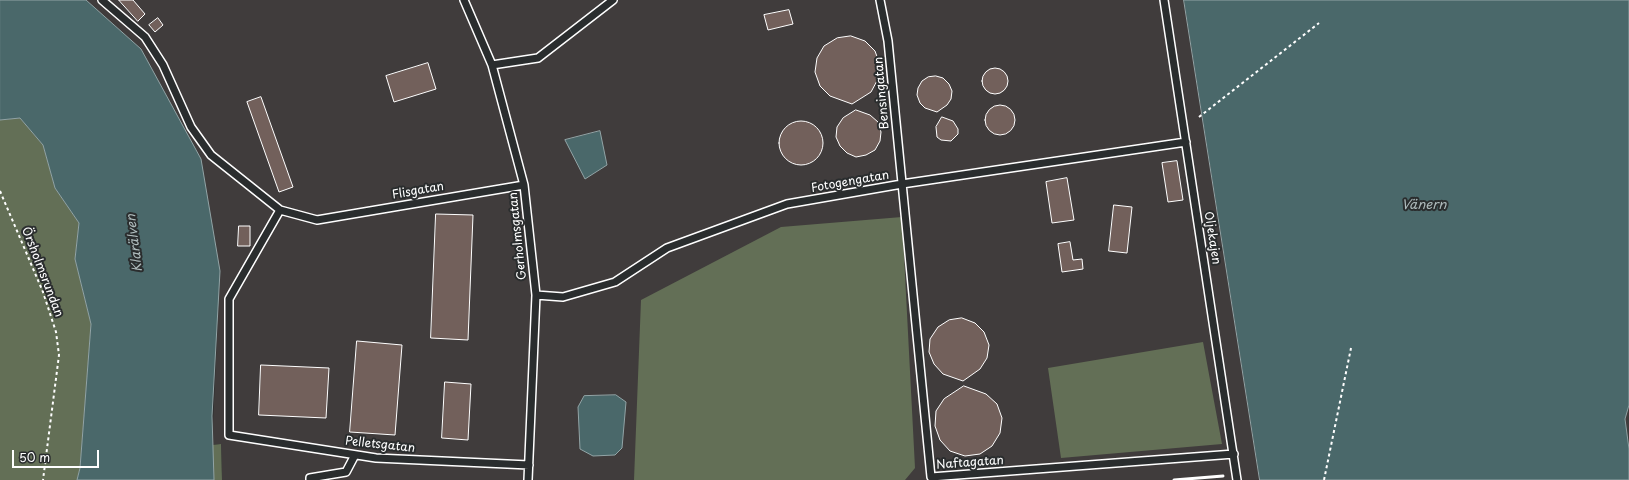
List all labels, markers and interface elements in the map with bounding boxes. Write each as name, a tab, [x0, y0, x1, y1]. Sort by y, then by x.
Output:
street label: Bensingatan	[872, 56, 892, 130]
street label: Fotogengatan	[810, 168, 890, 196]
street label: Flisgatan	[391, 179, 445, 203]
street label: Gerholmsgatan	[506, 191, 530, 281]
water label: Vänern	[1402, 197, 1446, 213]
street label: Oljekajen	[1201, 210, 1223, 266]
water label: Klarälven	[124, 213, 146, 273]
street label: Örsholmsrundan	[18, 225, 66, 319]
street label: Pelletsgatan	[344, 434, 416, 456]
scale bar	[14, 442, 101, 468]
text: 50 m	[19, 448, 50, 466]
street label: Naftagatan	[936, 453, 1004, 473]

